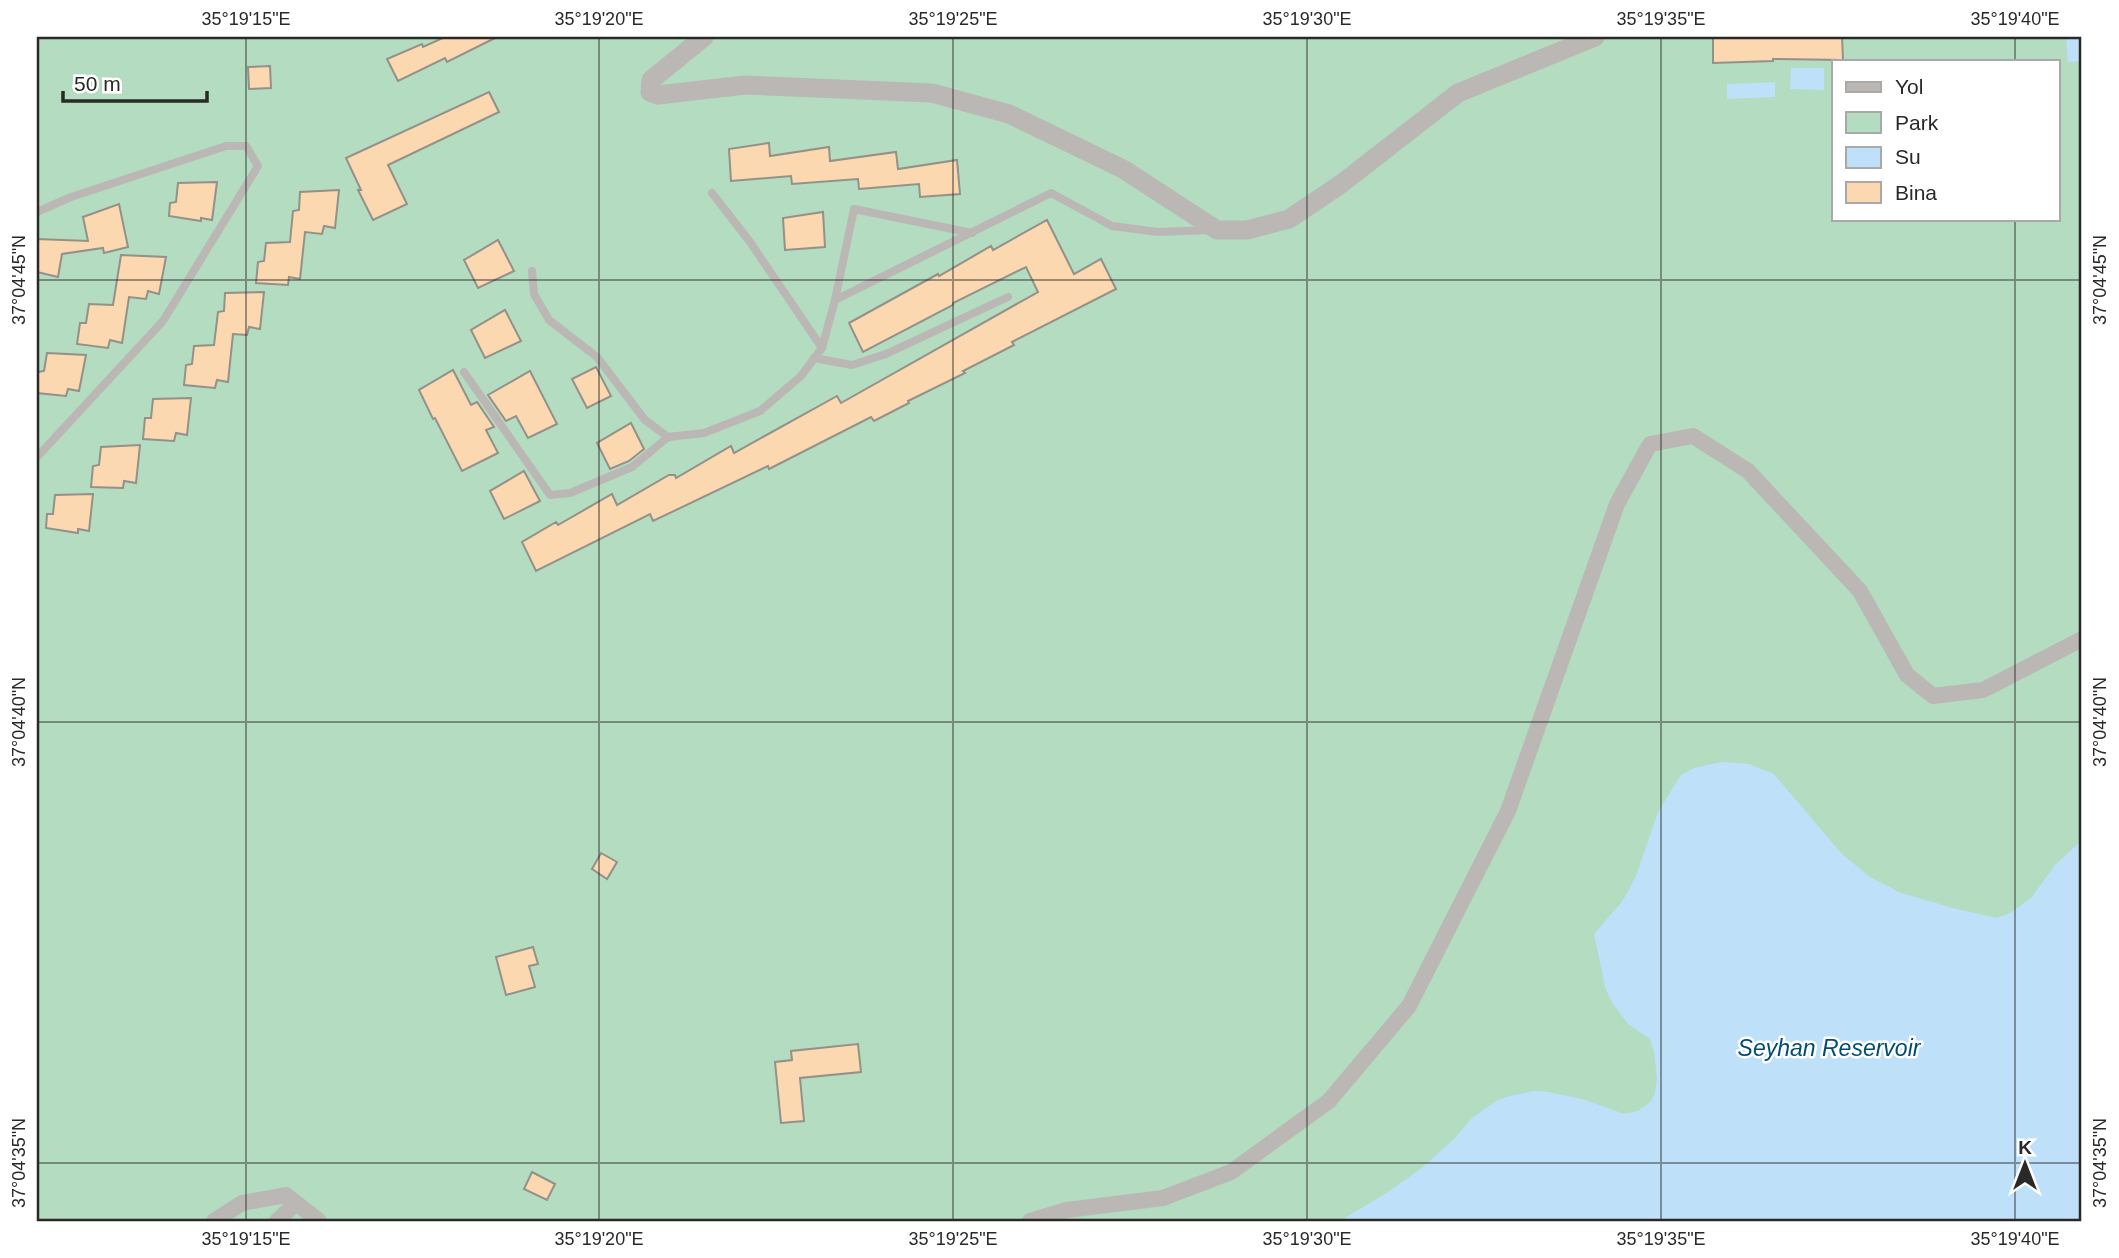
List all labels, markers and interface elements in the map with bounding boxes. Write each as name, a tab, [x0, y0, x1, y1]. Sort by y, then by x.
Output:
text: 35°19'15"E	[201, 9, 291, 29]
text: 35°19'20"E	[554, 9, 644, 29]
text: 35°19'25"E	[908, 9, 998, 29]
text: 35°19'30"E	[1262, 9, 1352, 29]
text: 35°19'35"E	[1616, 9, 1706, 29]
text: 35°19'40"E	[1970, 9, 2060, 29]
scale bar	[63, 60, 206, 104]
legend	[1832, 60, 2060, 220]
text: 50 m	[74, 72, 121, 95]
text: Yol	[1895, 75, 1923, 98]
text: Park	[1895, 111, 1939, 134]
text: Su	[1895, 145, 1921, 168]
text: Bina	[1895, 181, 1937, 204]
text: 37°04'45"N	[9, 235, 29, 325]
text: 37°04'45"N	[2090, 235, 2110, 325]
text: 37°04'40"N	[9, 677, 29, 767]
text: 37°04'40"N	[2090, 677, 2110, 767]
water label: Seyhan Reservoir	[1738, 1035, 1922, 1061]
text: 37°04'35"N	[9, 1118, 29, 1208]
text: 37°04'35"N	[2090, 1118, 2110, 1208]
north arrow	[1990, 1128, 2060, 1198]
text: K	[2018, 1137, 2032, 1158]
text: 35°19'15"E	[201, 1229, 291, 1249]
text: 35°19'20"E	[554, 1229, 644, 1249]
text: 35°19'25"E	[908, 1229, 998, 1249]
text: 35°19'30"E	[1262, 1229, 1352, 1249]
text: 35°19'35"E	[1616, 1229, 1706, 1249]
text: 35°19'40"E	[1970, 1229, 2060, 1249]

